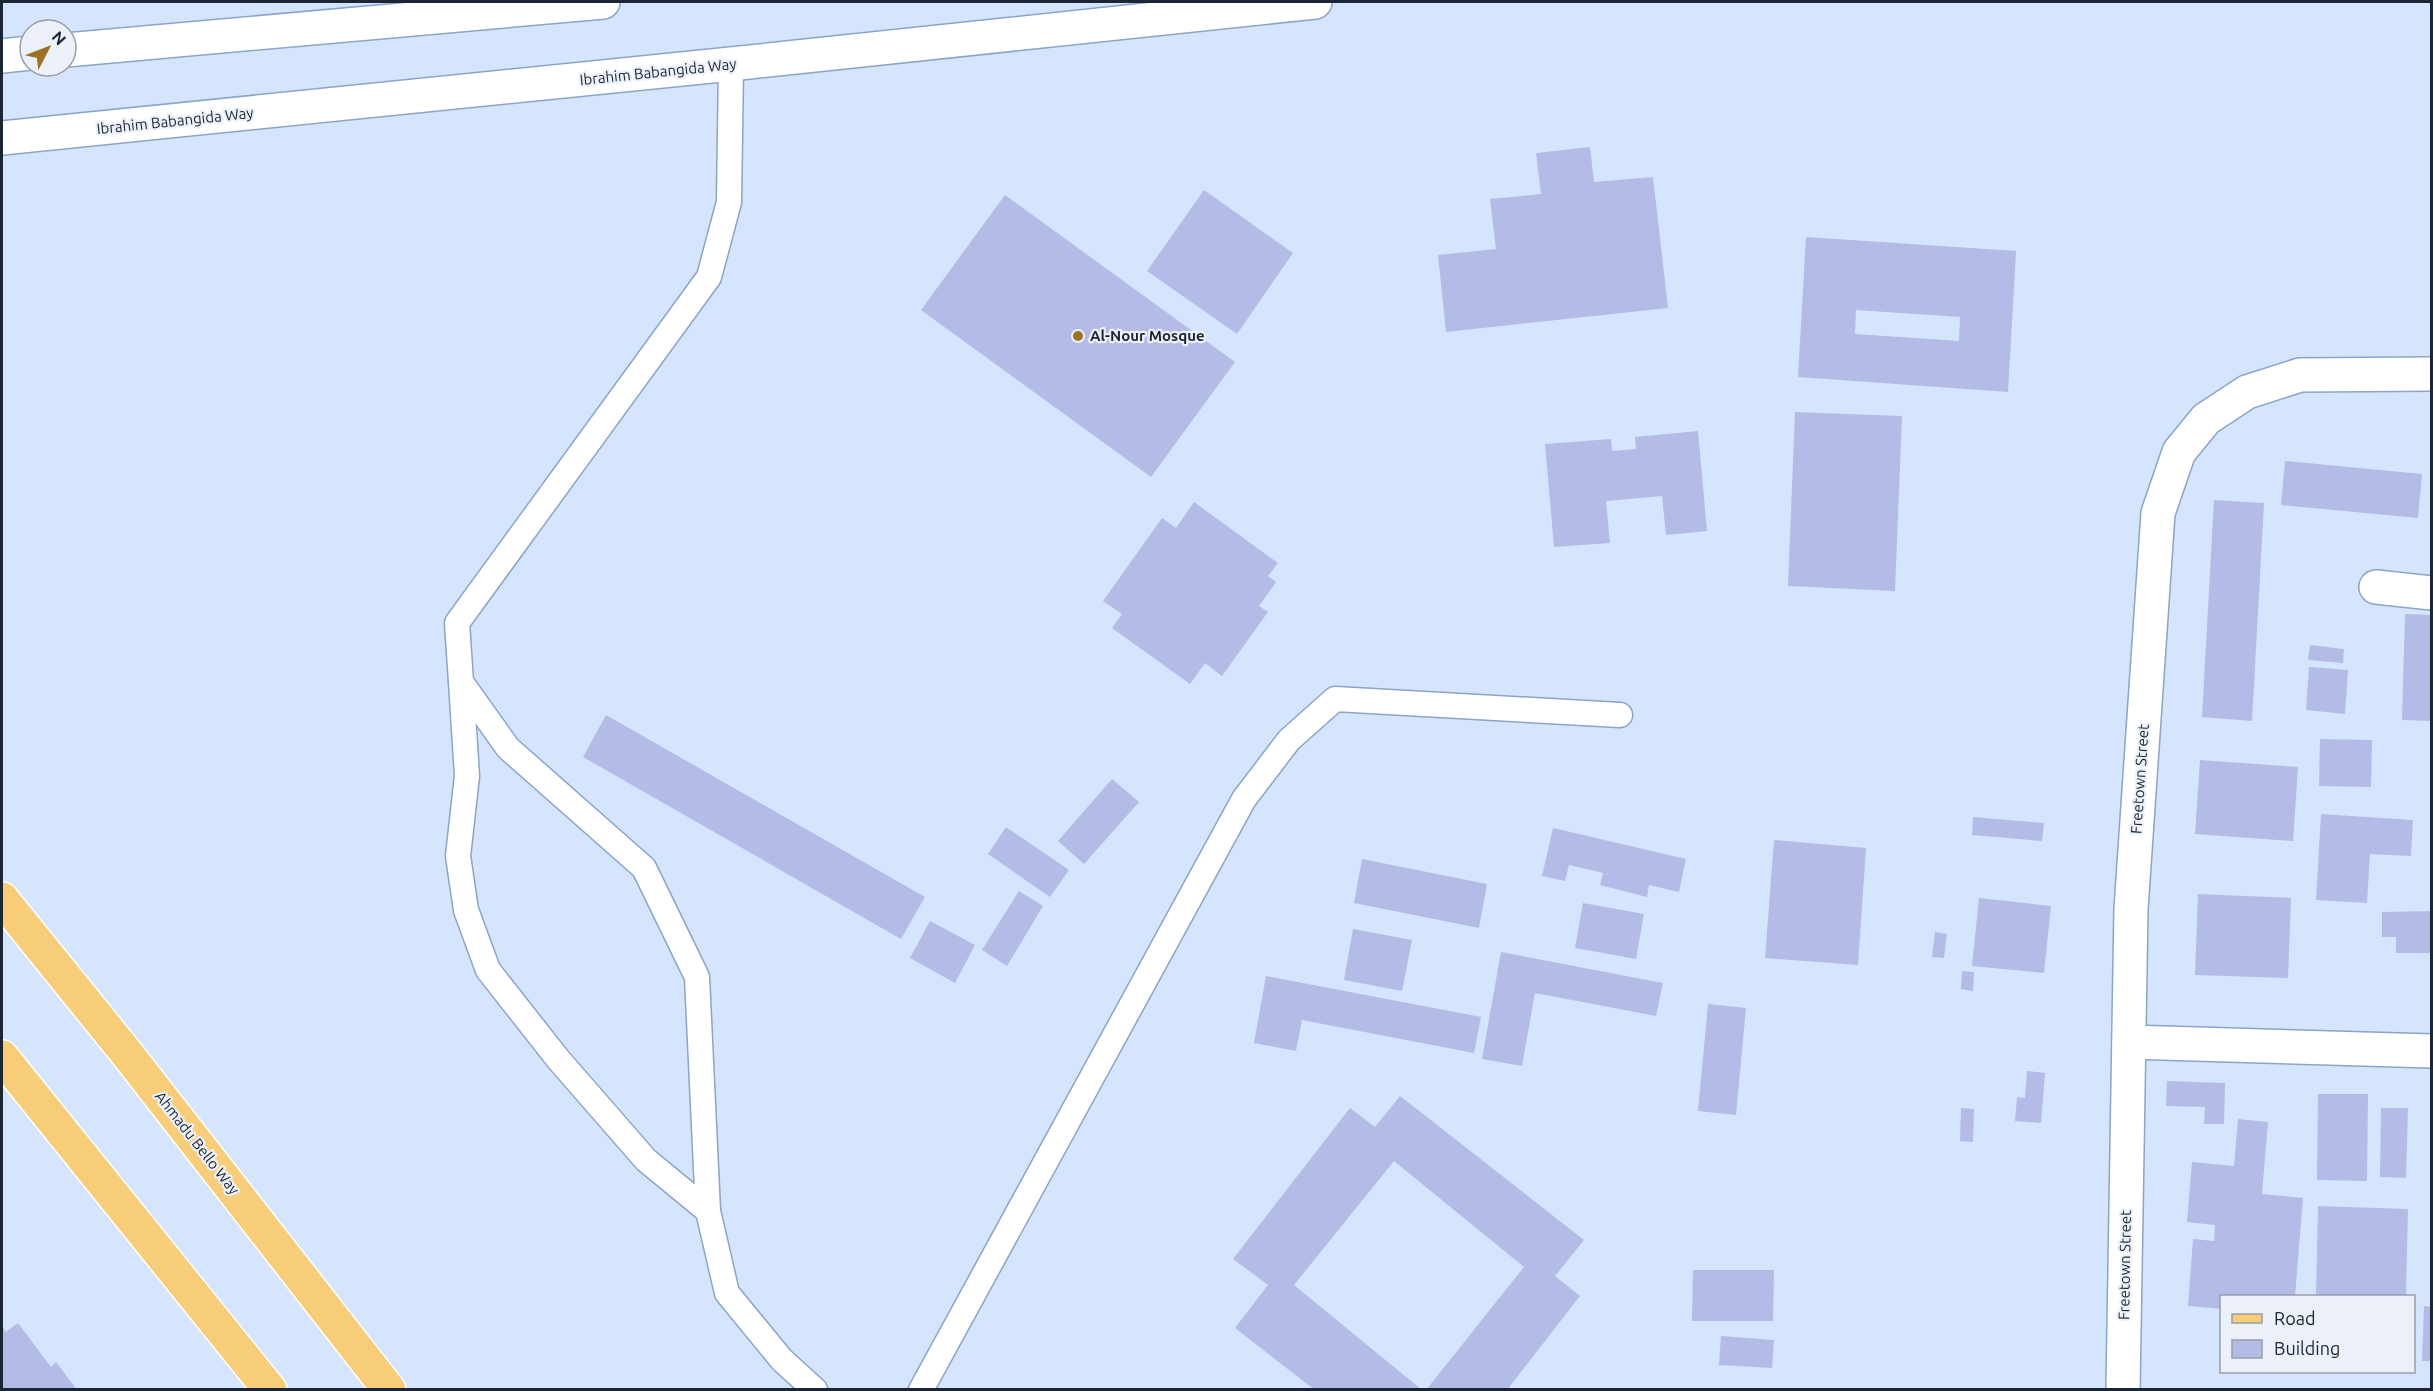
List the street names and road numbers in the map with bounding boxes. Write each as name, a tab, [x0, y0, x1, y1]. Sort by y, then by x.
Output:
street label: Ibrahim Babangida Way	[579, 55, 737, 88]
street label: Ibrahim Babangida Way	[96, 104, 254, 137]
street label: Freetown Street	[2127, 723, 2152, 834]
street label: Ahmadu Bello Way	[152, 1088, 243, 1198]
street label: Freetown Street	[2115, 1210, 2134, 1320]

